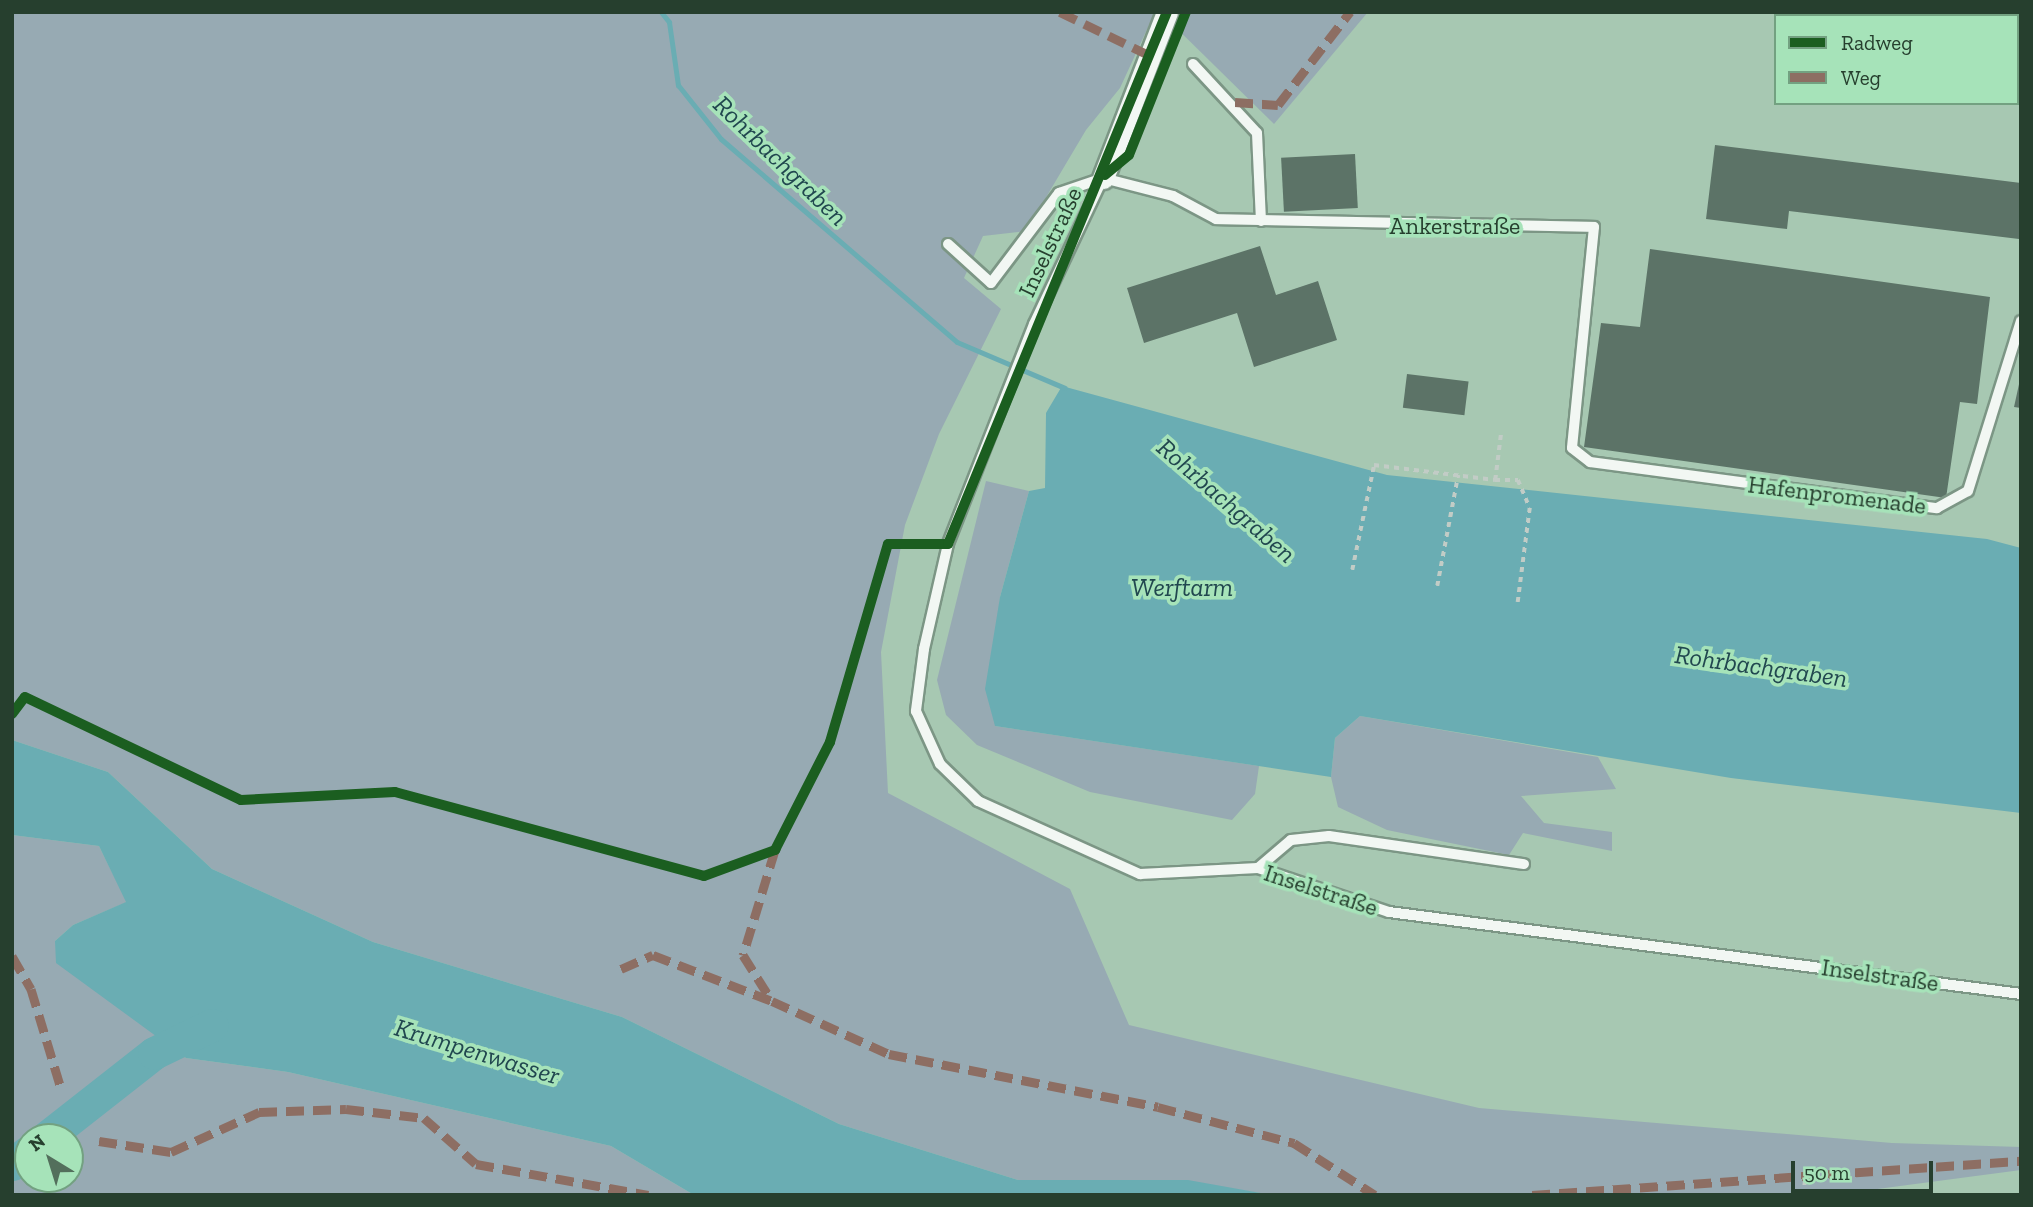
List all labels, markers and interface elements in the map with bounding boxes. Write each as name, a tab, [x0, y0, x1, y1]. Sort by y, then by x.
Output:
legend	[1774, 14, 2019, 105]
text: Radweg	[1841, 30, 1913, 55]
text: Weg	[1841, 65, 1881, 90]
water label: Rohrbachgraben	[707, 89, 853, 233]
street label: Inselstraße	[1012, 183, 1088, 301]
street label: Ankerstraße	[1390, 212, 1520, 240]
water label: Rohrbachgraben	[1150, 432, 1302, 570]
street label: Hafenpromenade	[1746, 470, 1928, 520]
water label: Werftarm	[1131, 572, 1233, 604]
water label: Rohrbachgraben	[1673, 639, 1849, 695]
street label: Inselstraße	[1261, 858, 1381, 922]
street label: Inselstraße	[1820, 953, 1940, 997]
water label: Krumpenwasser	[391, 1012, 563, 1092]
north arrow	[14, 1123, 84, 1193]
text: N	[24, 1129, 50, 1156]
scale bar	[1795, 1148, 1937, 1192]
text: 50 m	[1804, 1160, 1850, 1185]

